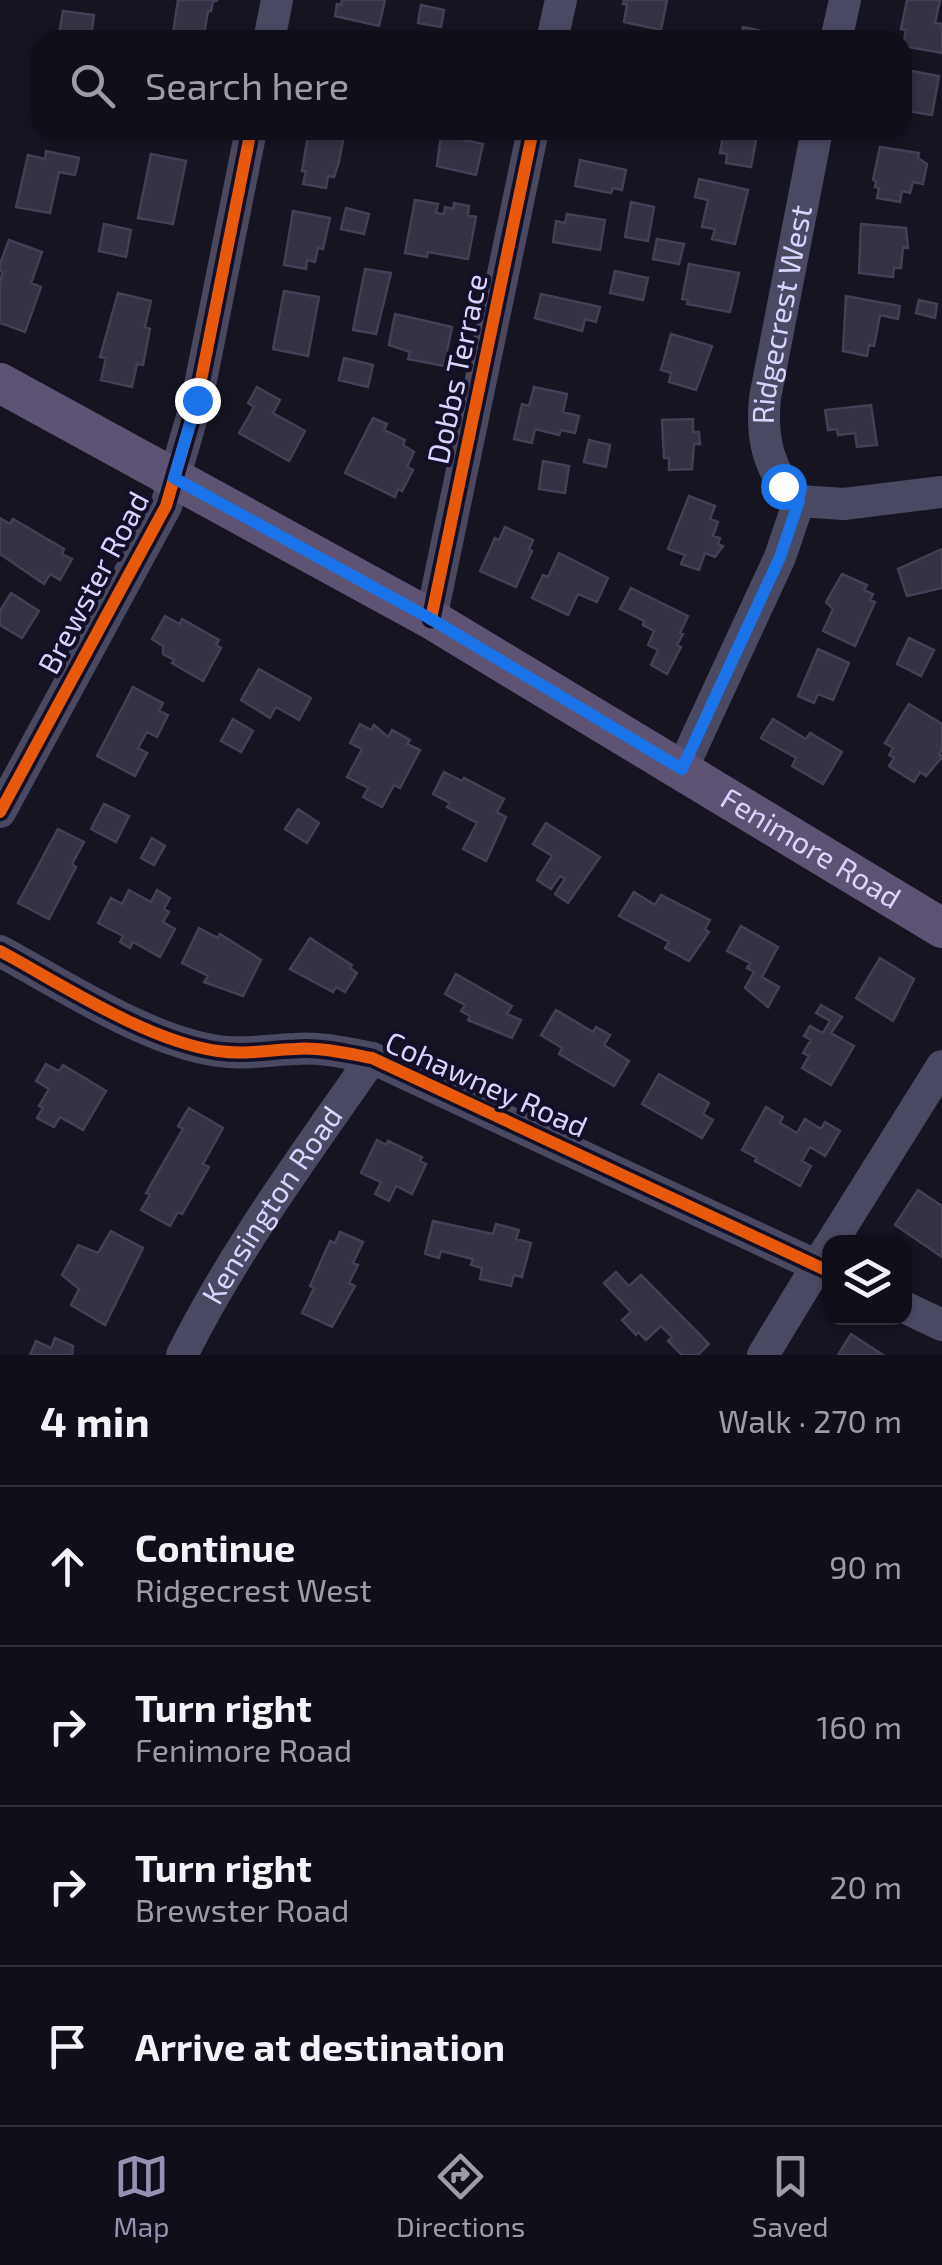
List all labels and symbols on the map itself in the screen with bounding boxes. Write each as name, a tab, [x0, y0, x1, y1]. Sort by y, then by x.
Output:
street label: Ridgecrest West	[744, 202, 818, 424]
street label: Dobbs Terrace	[418, 270, 494, 467]
route end	[175, 378, 221, 424]
route start	[761, 464, 807, 510]
street label: Brewster Road	[29, 485, 155, 679]
street label: Fenimore Road	[715, 779, 908, 915]
street label: Cohawney Road	[380, 1023, 593, 1144]
street label: Kensington Road	[193, 1098, 349, 1310]

